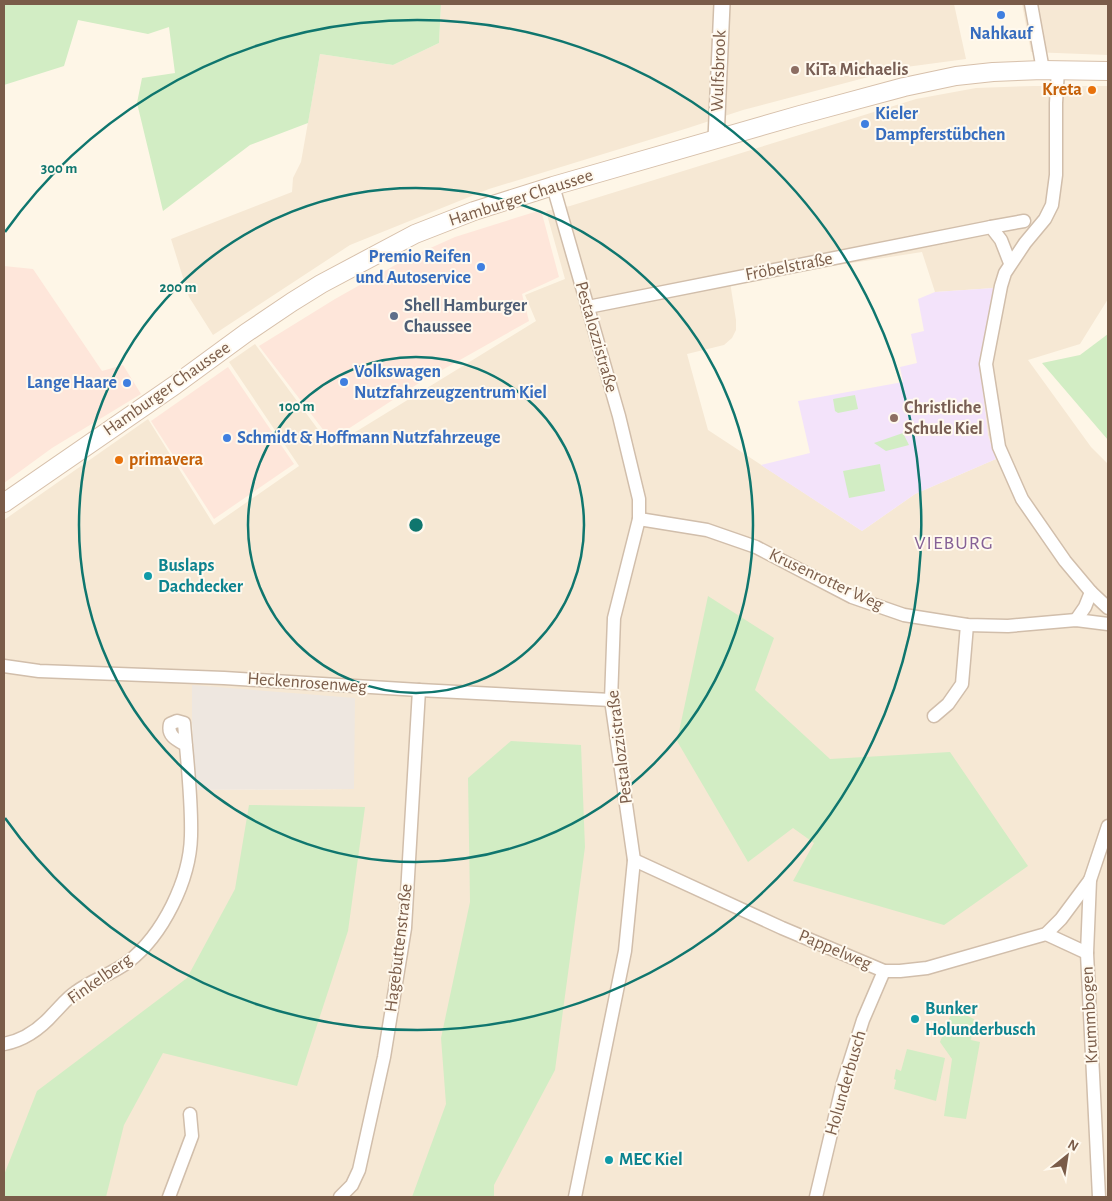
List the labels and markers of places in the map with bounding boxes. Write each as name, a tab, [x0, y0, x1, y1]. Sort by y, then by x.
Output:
marker: Nahkauf	[995, 9, 1007, 21]
place label: Nahkauf	[970, 25, 1035, 43]
place label: KiTa Michaelis	[805, 61, 908, 79]
marker: KiTa Michaelis	[789, 64, 801, 76]
place label: Kreta	[1042, 81, 1082, 99]
marker: Kreta	[1086, 84, 1098, 96]
place label: Kieler Dampferstübchen	[875, 105, 1006, 144]
marker: Kieler Dampferstübchen	[859, 118, 871, 130]
place label: Premio Reifen und Autoservice	[355, 248, 471, 287]
marker: Premio Reifen und Autoservice	[475, 261, 487, 273]
place label: Shell Hamburger Chaussee	[404, 297, 528, 336]
marker: Shell Hamburger Chaussee	[388, 310, 400, 322]
place label: Volkswagen Nutzfahrzeugzentrum Kiel	[354, 363, 547, 402]
place label: Lange Haare	[27, 374, 117, 392]
marker: Volkswagen Nutzfahrzeugzentrum Kiel	[338, 376, 350, 388]
marker: Lange Haare	[121, 377, 133, 389]
place label: Christliche Schule Kiel	[904, 399, 983, 438]
marker: Christliche Schule Kiel	[888, 412, 900, 424]
place label: Schmidt & Hoffmann Nutzfahrzeuge	[237, 429, 501, 447]
marker: Schmidt & Hoffmann Nutzfahrzeuge	[221, 432, 233, 444]
place label: primavera	[129, 451, 204, 469]
marker: primavera	[113, 454, 125, 466]
centre of rings	[407, 516, 425, 534]
place label: Buslaps Dachdecker	[158, 557, 244, 596]
marker: Buslaps Dachdecker	[142, 570, 154, 582]
place label: Bunker Holunderbusch	[925, 1000, 1036, 1039]
marker: Bunker Holunderbusch	[909, 1013, 921, 1025]
place label: MEC Kiel	[619, 1151, 683, 1169]
marker: MEC Kiel	[603, 1154, 615, 1166]

